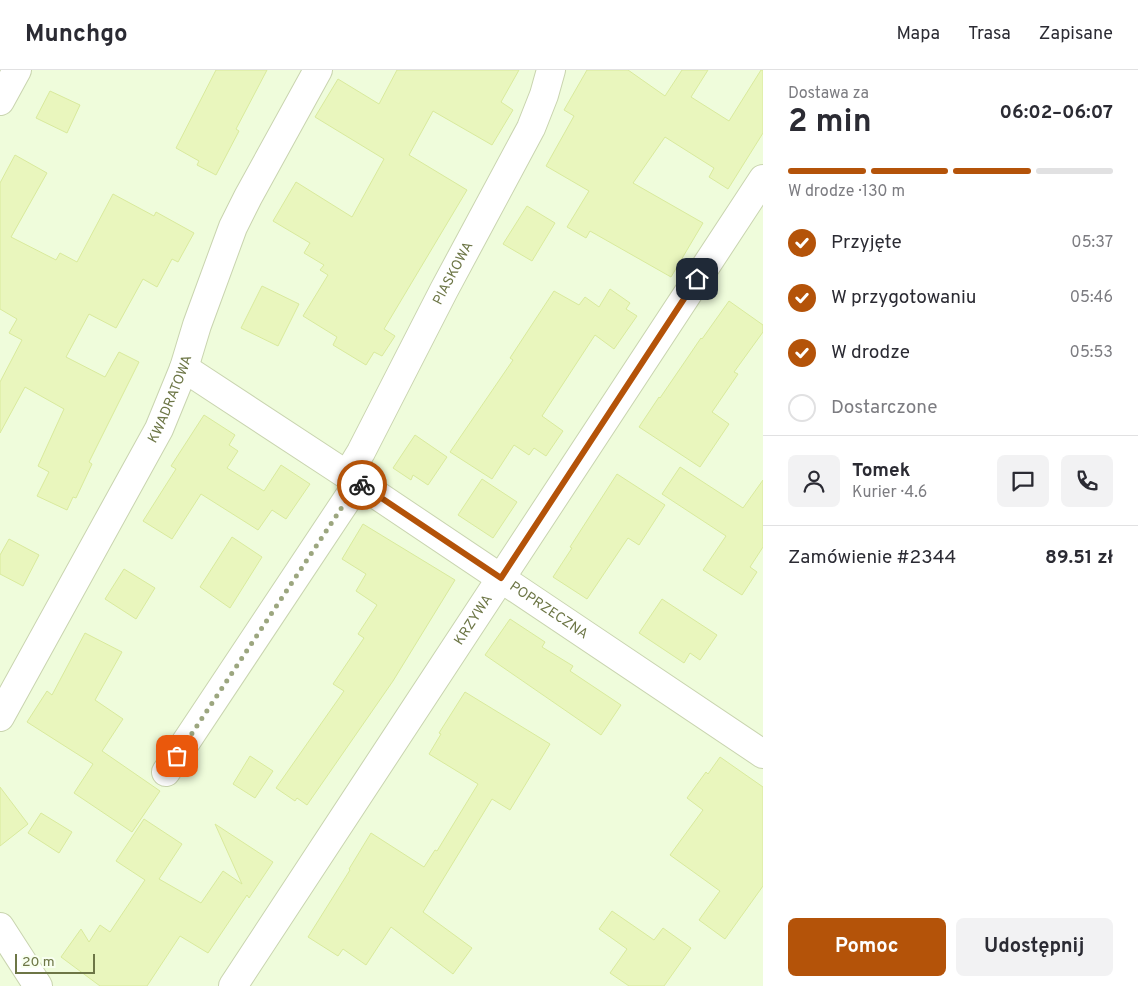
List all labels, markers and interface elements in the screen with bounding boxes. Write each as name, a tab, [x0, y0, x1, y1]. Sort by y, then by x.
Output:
text: Munchgo	[25, 20, 128, 50]
text: Mapa	[897, 23, 940, 46]
text: Trasa	[968, 23, 1011, 46]
text: Zapisane	[1039, 23, 1113, 46]
text: Dostawa za	[788, 84, 869, 104]
text: 06:02–06:07	[999, 101, 1113, 125]
text: 2 min	[788, 103, 872, 143]
text: W drodze · 130 m	[788, 182, 905, 202]
icon: check	[788, 229, 816, 257]
text: Przyjęte	[831, 231, 902, 255]
text: 05:37	[1071, 233, 1113, 253]
street label: PIASKOWA	[429, 239, 477, 308]
pin	[676, 258, 718, 300]
icon: home	[683, 265, 711, 293]
icon: check	[788, 284, 816, 312]
text: W przygotowaniu	[831, 286, 977, 310]
text: 05:46	[1070, 288, 1113, 308]
icon: check	[788, 339, 816, 367]
text: W drodze	[831, 341, 910, 365]
text: 05:53	[1070, 343, 1113, 363]
street label: KWADRATOWA	[144, 353, 196, 446]
text: Dostarczone	[831, 396, 937, 420]
button: person	[788, 455, 840, 507]
button: chat	[997, 455, 1049, 507]
button: phone	[1061, 455, 1113, 507]
text: Tomek	[852, 459, 910, 483]
courier	[337, 460, 387, 510]
icon: bike	[348, 471, 376, 499]
text: Kurier · 4.6	[852, 483, 927, 503]
text: Zamówienie #2344	[788, 546, 956, 570]
text: 89.51 zł	[1045, 546, 1113, 570]
street label: POPRZECZNA	[506, 578, 591, 643]
street label: KRZYWA	[451, 591, 496, 648]
pin	[156, 735, 198, 777]
icon: bag	[163, 742, 191, 770]
button: Pomoc	[788, 918, 946, 976]
button: Udostępnij	[956, 918, 1113, 976]
scale bar	[15, 951, 95, 974]
text: 20 m	[22, 954, 55, 971]

